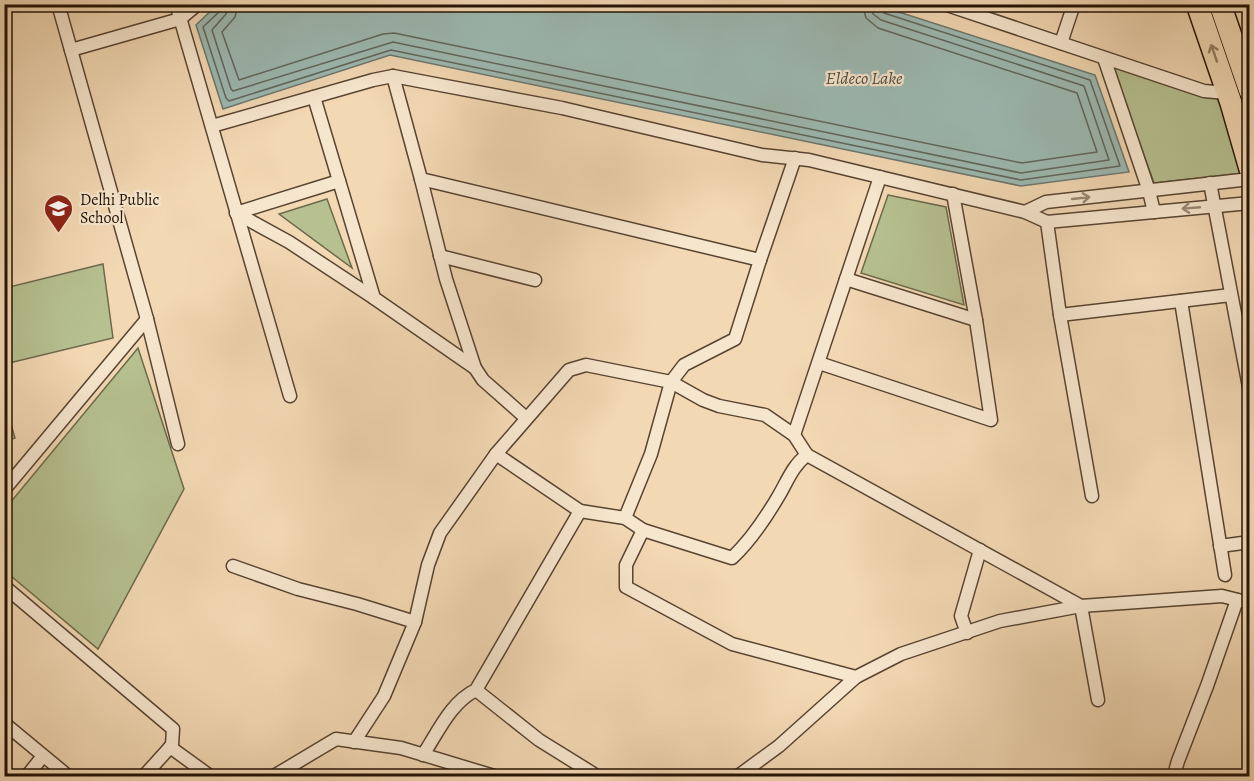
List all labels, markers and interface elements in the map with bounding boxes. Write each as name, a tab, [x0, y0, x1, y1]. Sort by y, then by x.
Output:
one-way arrow	[1207, 44, 1218, 63]
water label: Eldeco Lake	[826, 66, 903, 90]
place label: Delhi Public School	[80, 189, 160, 229]
school or university icon: Delhi Public School	[43, 192, 75, 234]
one-way arrow	[1070, 192, 1090, 203]
one-way arrow	[1182, 203, 1202, 214]

